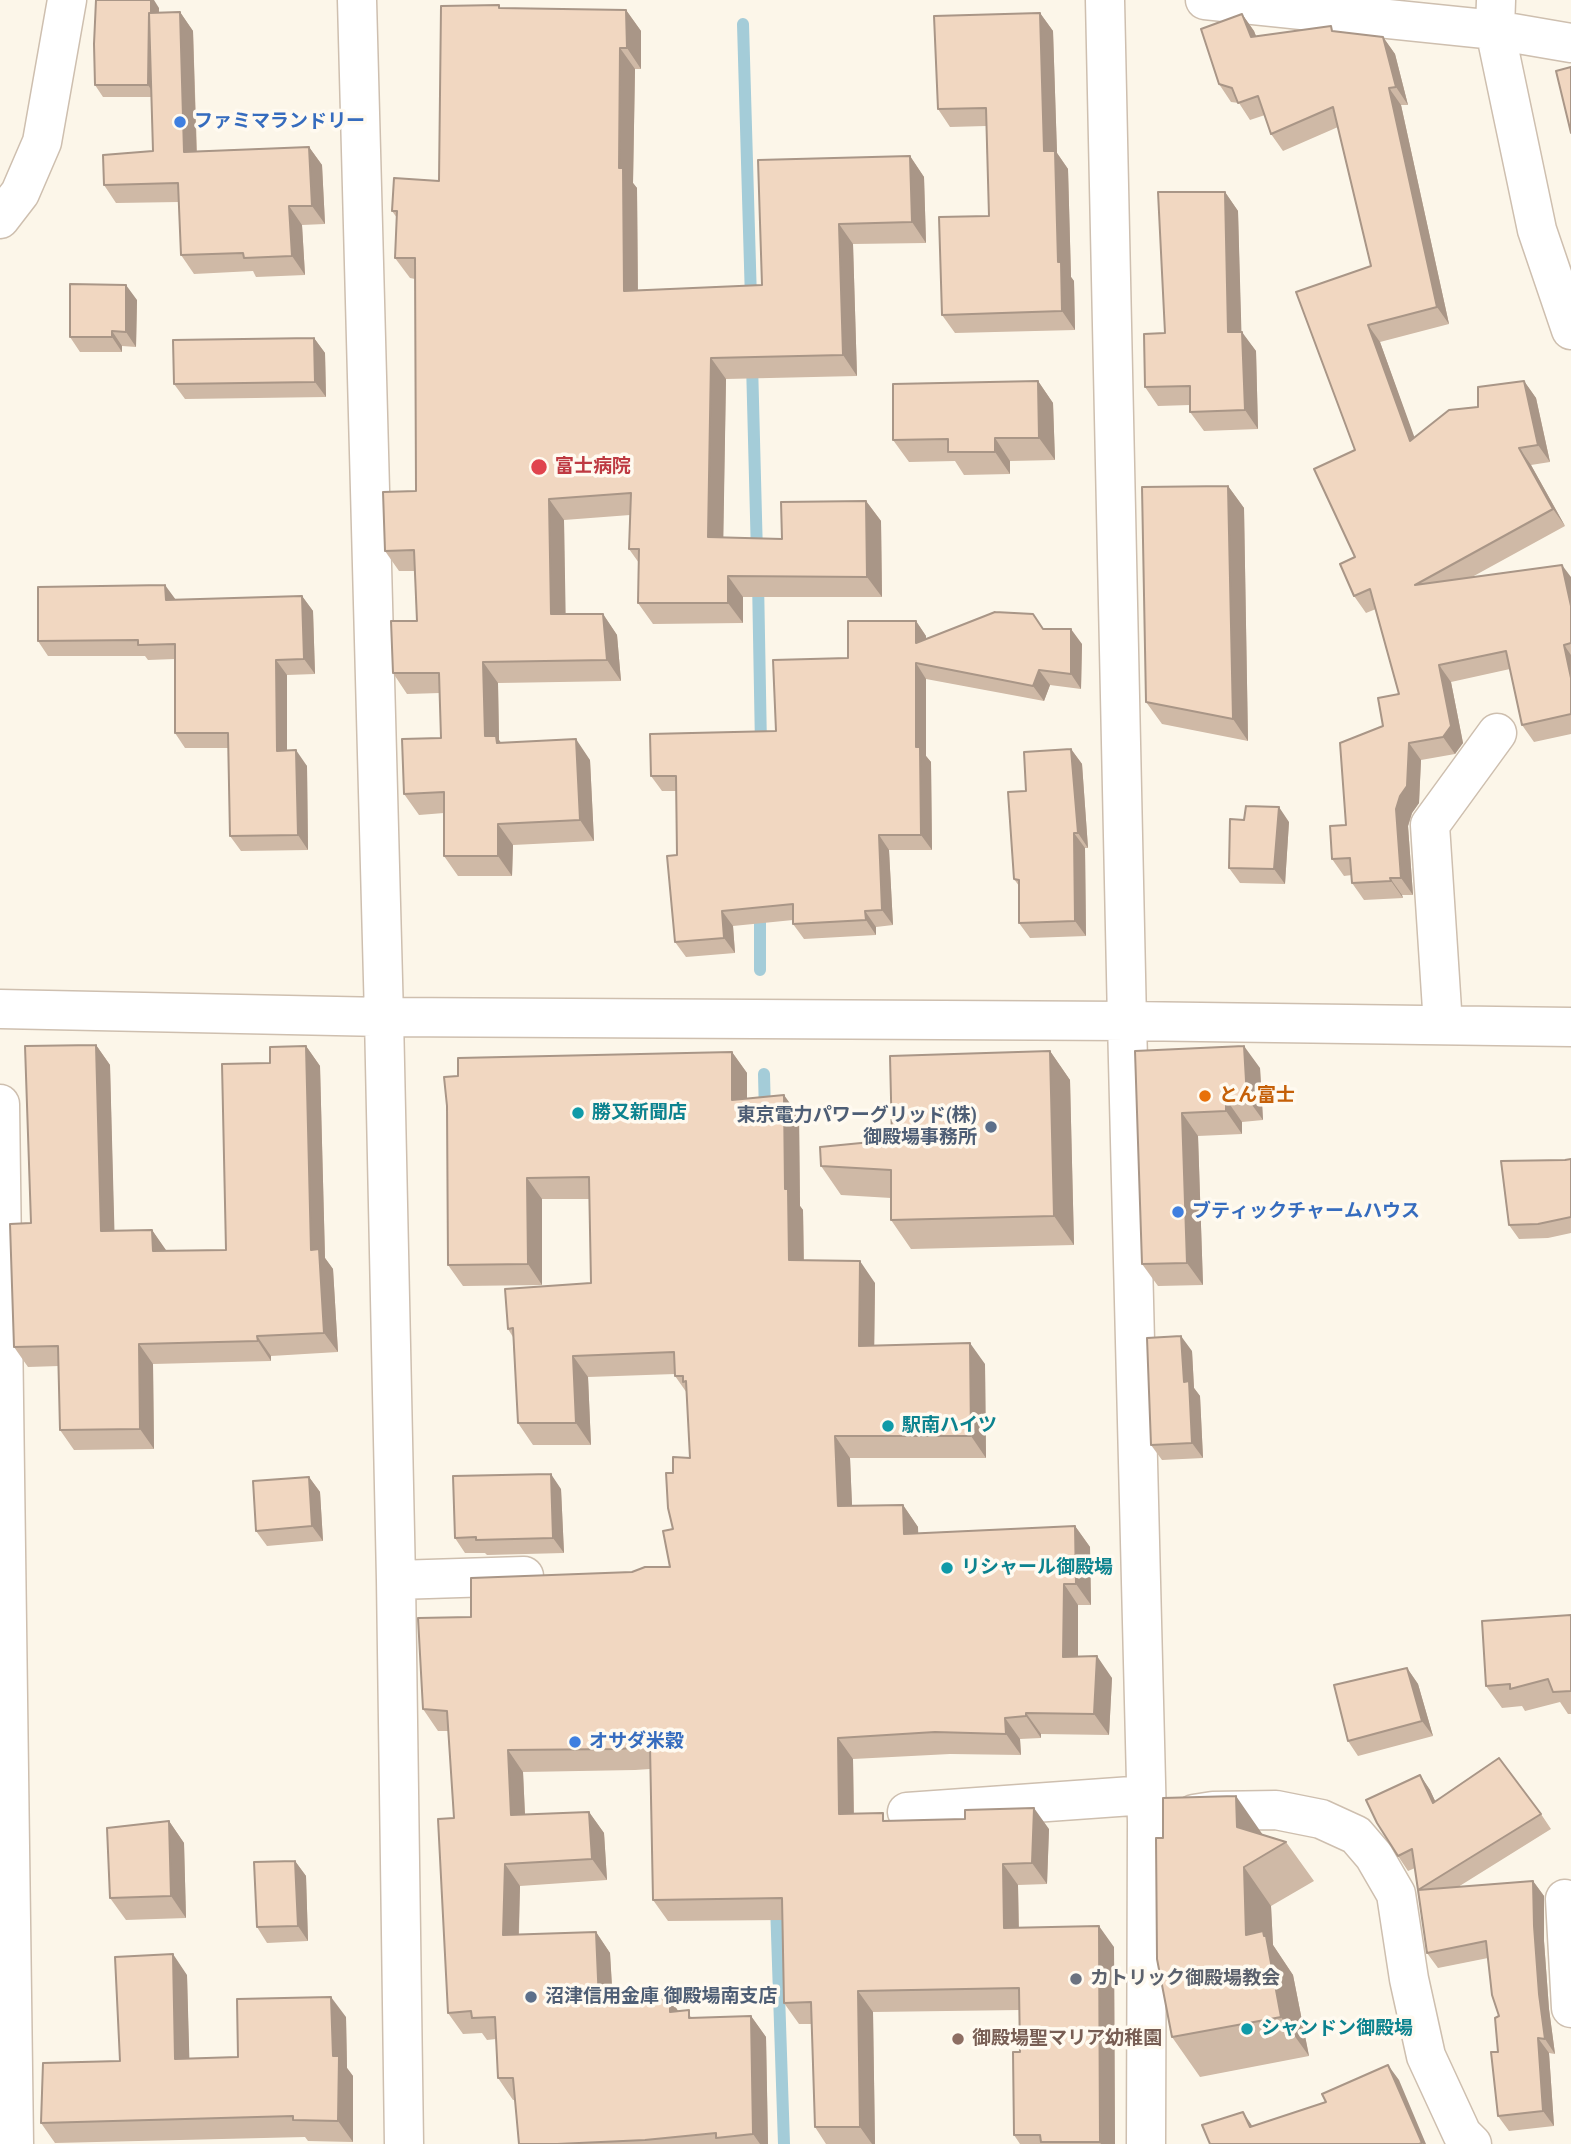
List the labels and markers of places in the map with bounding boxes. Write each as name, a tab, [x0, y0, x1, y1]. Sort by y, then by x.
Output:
place label: ファミマランドリー	[194, 111, 365, 133]
marker: ファミマランドリー	[172, 114, 188, 130]
place label: 富士病院	[555, 456, 631, 478]
marker: 富士病院	[529, 457, 549, 477]
place label: とん富士	[1219, 1085, 1295, 1107]
marker: とん富士	[1197, 1088, 1213, 1104]
place label: 勝又新聞店	[592, 1102, 687, 1124]
marker: 勝又新聞店	[570, 1105, 586, 1121]
place label: 東京電力パワーグリッド(株) 御殿場事務所	[737, 1105, 977, 1149]
marker: 東京電力パワーグリッド(株) 御殿場事務所	[983, 1119, 999, 1135]
place label: ブティックチャームハウス	[1192, 1201, 1420, 1223]
marker: ブティックチャームハウス	[1170, 1204, 1186, 1220]
place label: 駅南ハイツ	[902, 1415, 997, 1437]
marker: 駅南ハイツ	[880, 1418, 896, 1434]
place label: リシャール御殿場	[961, 1557, 1113, 1579]
marker: リシャール御殿場	[939, 1560, 955, 1576]
place label: オサダ米穀	[589, 1731, 684, 1753]
marker: オサダ米穀	[567, 1734, 583, 1750]
place label: カトリック御殿場教会	[1090, 1968, 1280, 1990]
marker: カトリック御殿場教会	[1068, 1971, 1084, 1987]
place label: 沼津信用金庫 御殿場南支店	[545, 1986, 777, 2008]
marker: 沼津信用金庫 御殿場南支店	[523, 1989, 539, 2005]
place label: シャンドン御殿場	[1261, 2018, 1413, 2040]
marker: シャンドン御殿場	[1239, 2021, 1255, 2037]
place label: 御殿場聖マリア幼稚園	[972, 2028, 1162, 2050]
marker: 御殿場聖マリア幼稚園	[950, 2031, 966, 2047]

